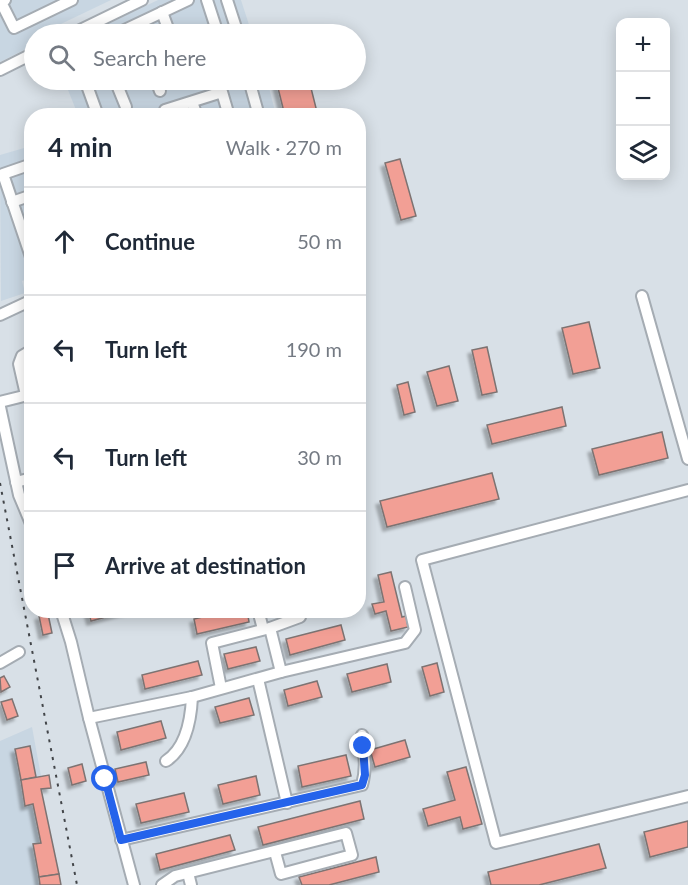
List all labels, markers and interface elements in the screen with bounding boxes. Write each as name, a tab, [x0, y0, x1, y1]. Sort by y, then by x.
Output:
map controls	[616, 18, 670, 180]
button: +	[616, 18, 670, 72]
search box	[24, 24, 366, 90]
icon: search	[45, 41, 78, 74]
text: Search here	[93, 44, 206, 71]
button: −	[616, 72, 670, 126]
button: layers	[616, 126, 670, 180]
text: 4 min	[48, 131, 112, 163]
text: Walk · 270 m	[226, 135, 342, 159]
icon: ahead	[48, 225, 81, 258]
text: Continue	[105, 228, 195, 255]
text: 50 m	[297, 229, 342, 253]
icon: left	[48, 333, 81, 366]
text: Turn left	[105, 336, 187, 363]
text: 190 m	[286, 337, 342, 361]
icon: left	[48, 441, 81, 474]
text: Turn left	[105, 444, 187, 471]
text: 30 m	[297, 445, 342, 469]
icon: arrive	[48, 549, 81, 582]
text: Arrive at destination	[105, 552, 306, 579]
route end	[349, 732, 375, 758]
route start	[91, 765, 117, 791]

